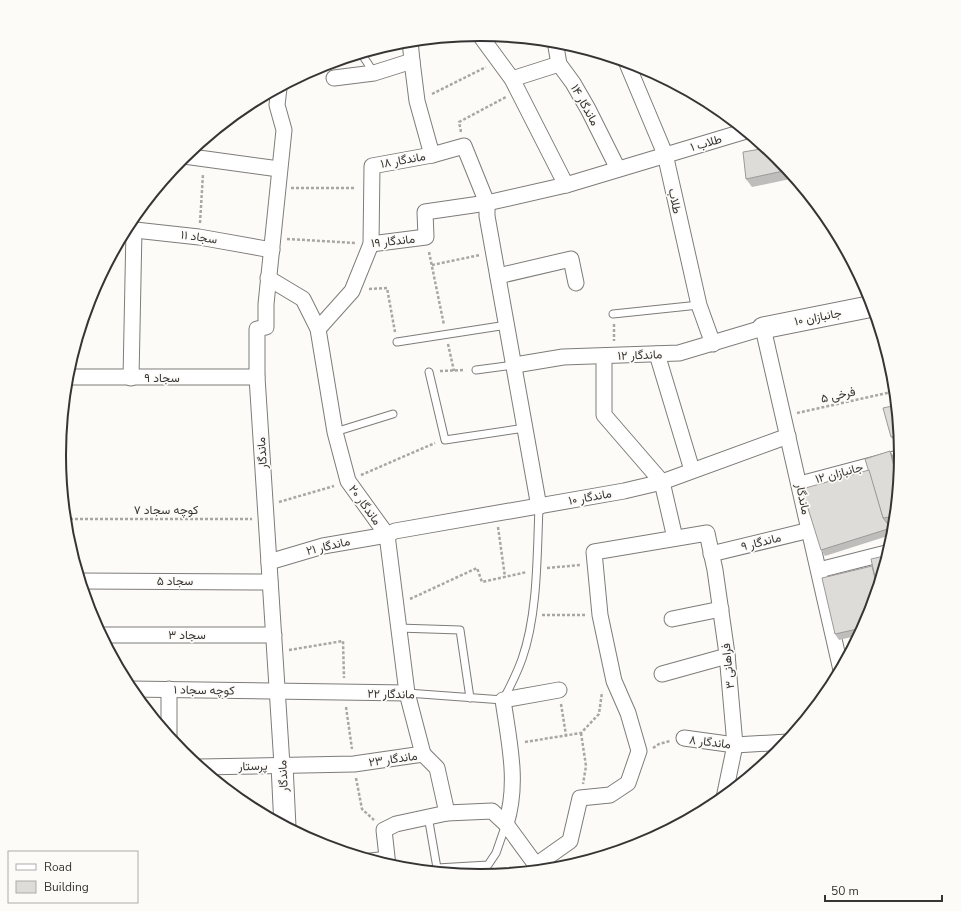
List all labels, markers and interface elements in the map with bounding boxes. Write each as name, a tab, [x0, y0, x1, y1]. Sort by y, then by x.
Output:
street label: ماندگار ۱۴	[567, 81, 603, 129]
street label: طلاب ۱	[688, 131, 724, 155]
street label: ماندگار ۱۸	[379, 148, 427, 172]
street label: طلاب	[665, 187, 686, 215]
street label: سجاد ۱۱	[180, 227, 218, 247]
street label: ماندگار ۱۹	[370, 231, 416, 251]
street label: جانبازان ۱۰	[793, 305, 843, 329]
street label: ماندگار ۱۲	[617, 346, 663, 364]
street label: سجاد ۹	[144, 370, 180, 386]
street label: فرخی ۵	[819, 383, 857, 407]
street label: ماندگار	[253, 437, 271, 470]
street label: جانبازان ۱۲	[813, 459, 865, 487]
street label: ماندگار	[792, 481, 814, 516]
street label: ماندگار ۲۰	[345, 482, 385, 528]
street label: ماندگار ۱۰	[567, 485, 613, 509]
street label: کوچه سجاد ۷	[134, 502, 198, 518]
street label: ماندگار ۹	[739, 529, 783, 555]
street label: ماندگار ۲۱	[304, 533, 352, 559]
street label: سجاد ۵	[157, 573, 193, 589]
street label: سجاد ۳	[168, 627, 206, 643]
street label: فراهانی ۳	[718, 642, 738, 690]
street label: کوچه سجاد ۱	[173, 681, 235, 699]
street label: ماندگار ۲۲	[367, 686, 415, 702]
street label: ماندگار ۸	[688, 732, 732, 752]
street label: ماندگار ۲۳	[368, 748, 418, 770]
street label: پرستار	[237, 758, 268, 774]
street label: ماندگار	[274, 760, 292, 793]
legend	[8, 851, 138, 903]
text: Road	[44, 859, 72, 875]
scale bar	[825, 877, 942, 903]
text: Building	[44, 879, 89, 895]
text: 50 m	[831, 883, 859, 899]

